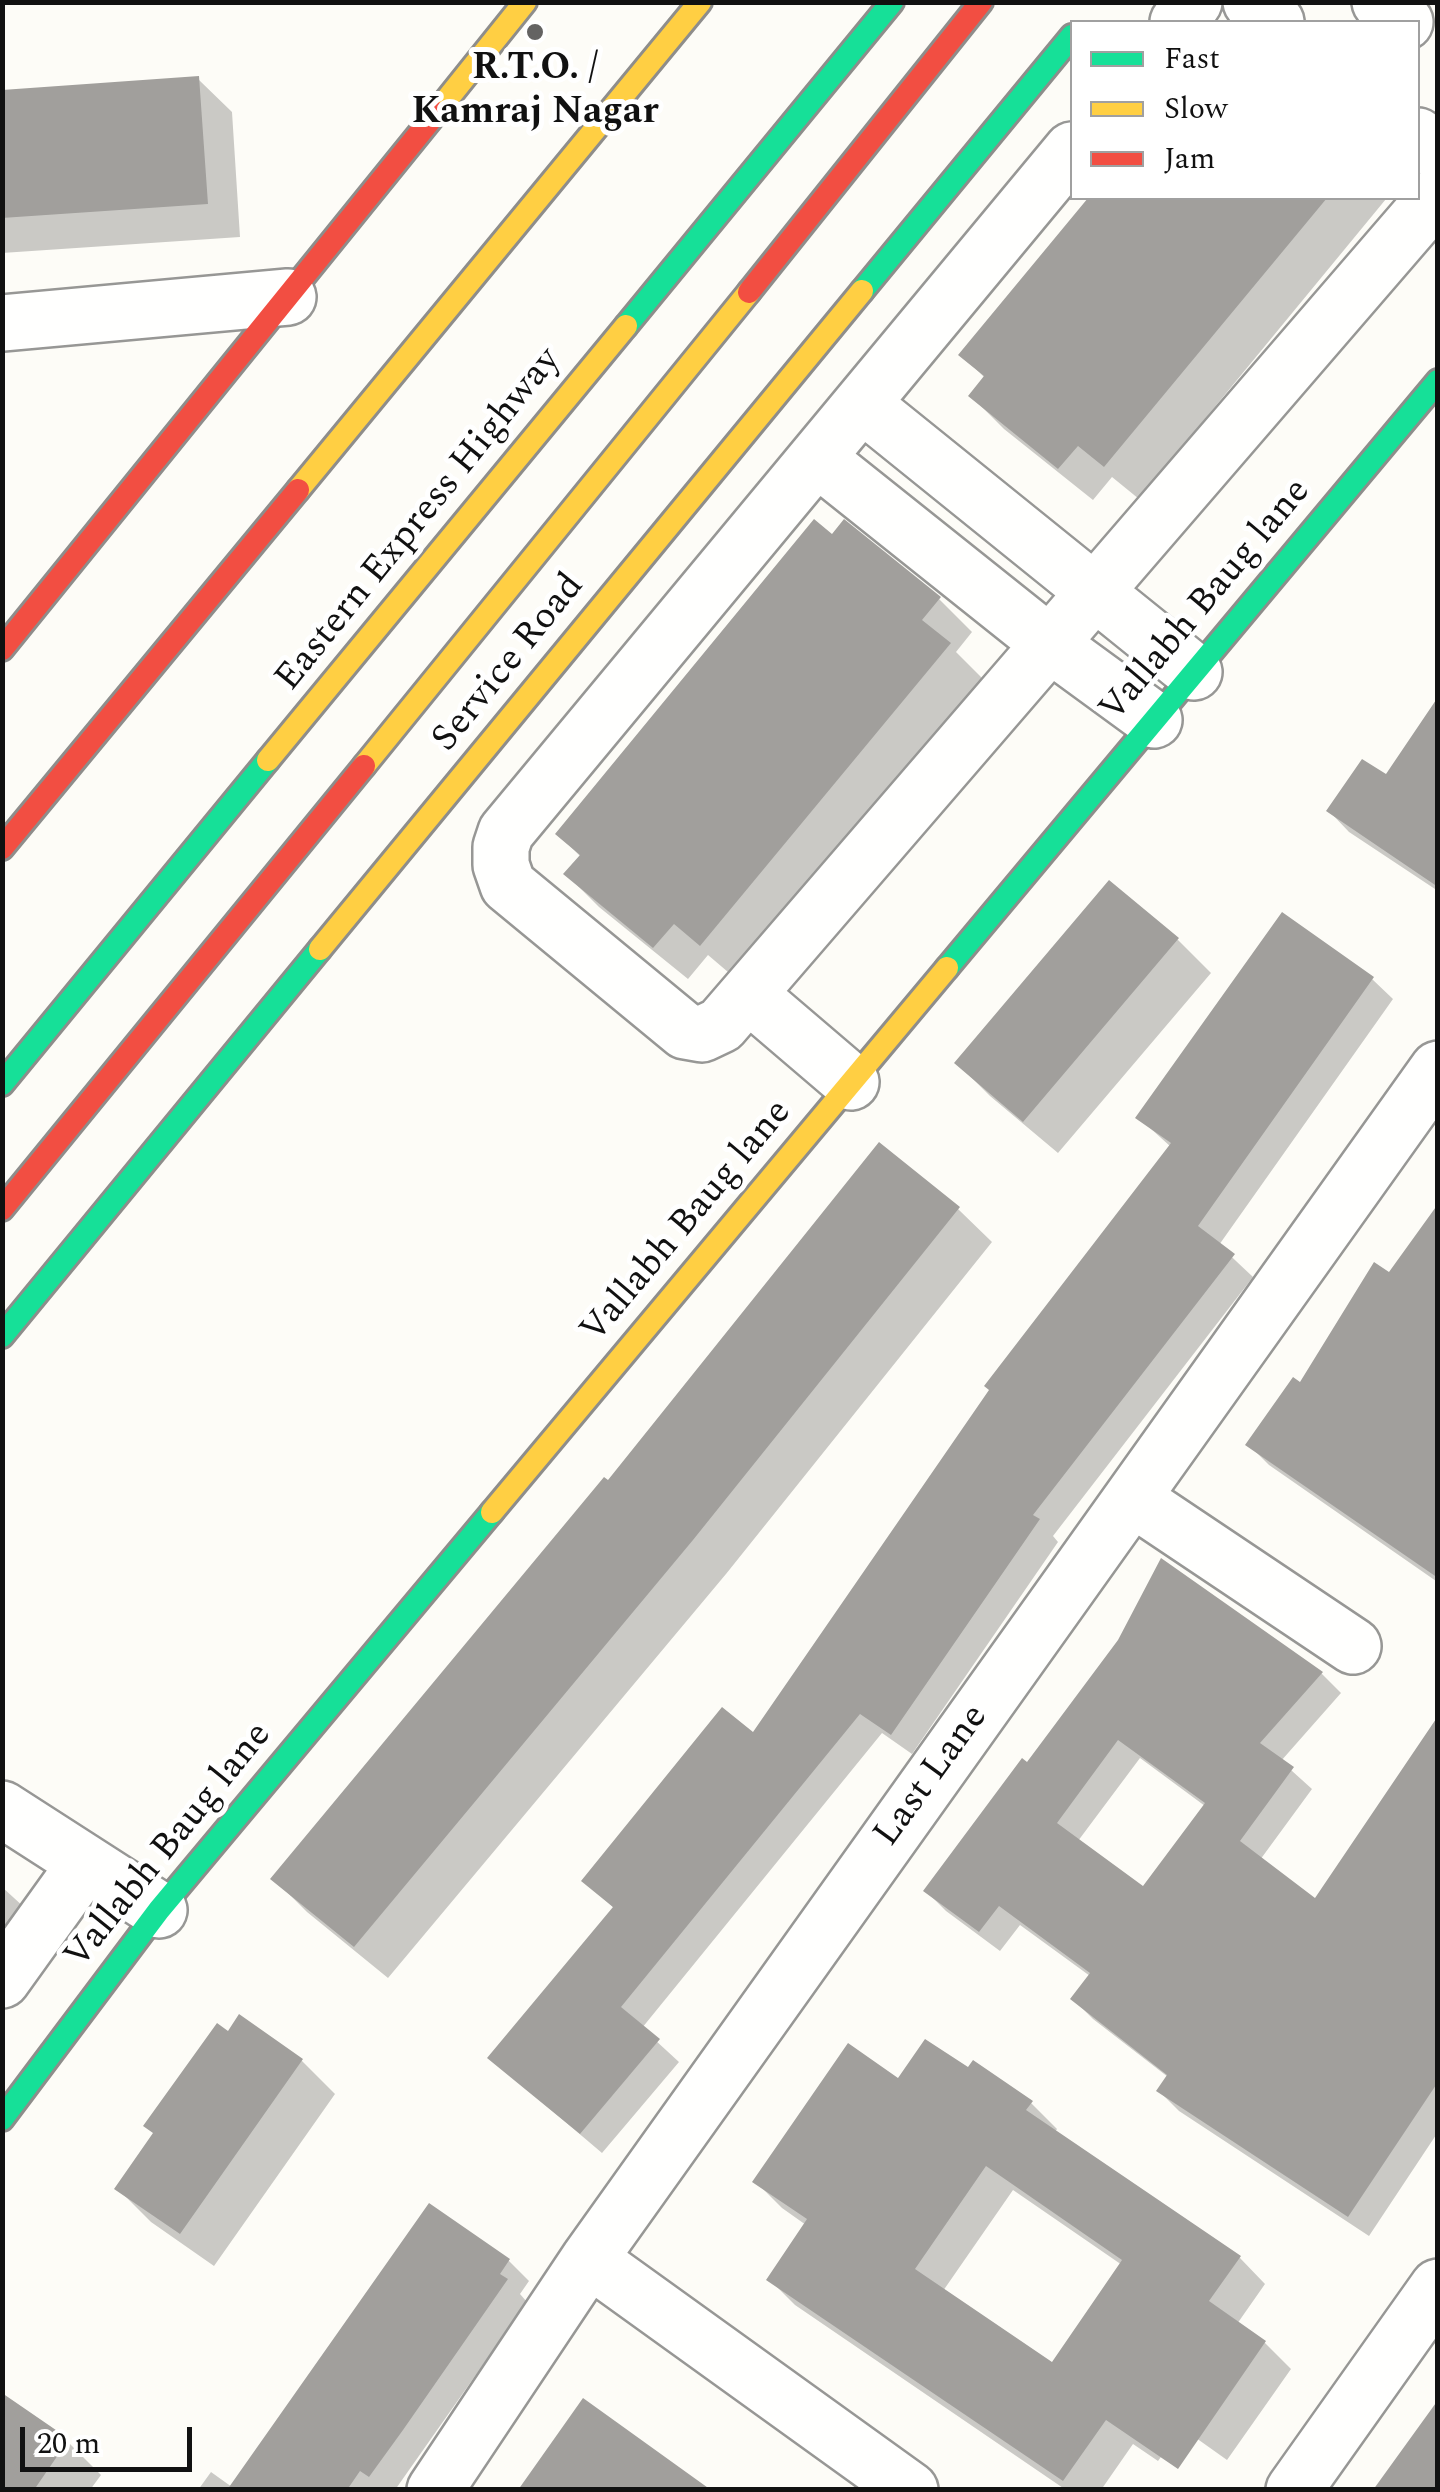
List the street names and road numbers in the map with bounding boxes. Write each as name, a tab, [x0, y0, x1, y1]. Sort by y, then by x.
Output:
street label: Eastern Express Highway	[267, 340, 573, 702]
street label: Vallabh Baug lane	[1092, 471, 1322, 733]
street label: Service Road	[424, 566, 596, 762]
street label: Vallabh Baug lane	[573, 1092, 803, 1354]
street label: Last Lane	[866, 1697, 1000, 1857]
street label: Vallabh Baug lane	[57, 1715, 283, 1979]

